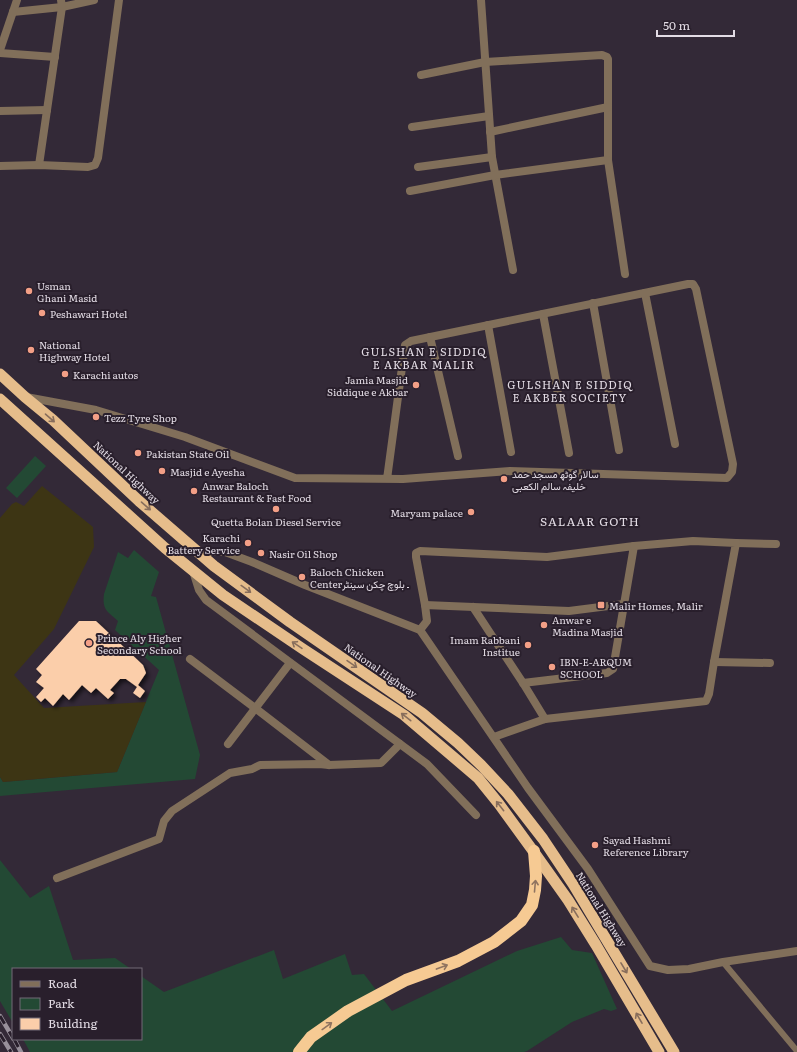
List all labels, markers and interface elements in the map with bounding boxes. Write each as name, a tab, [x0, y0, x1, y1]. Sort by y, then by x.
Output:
scale bar	[657, 12, 734, 38]
text: 50 m	[663, 16, 690, 34]
place label: Usman Ghani Masid	[37, 278, 97, 305]
marker: Usman Ghani Masid	[24, 286, 34, 296]
place label: Peshawari Hotel	[50, 306, 128, 321]
marker: Peshawari Hotel	[37, 308, 47, 318]
place label: National Highway Hotel	[39, 337, 111, 364]
district label: GULSHAN E SIDDIQ E AKBAR MALIR	[361, 343, 487, 372]
marker: National Highway Hotel	[26, 345, 36, 355]
place label: Karachi autos	[73, 367, 138, 382]
marker: Karachi autos	[60, 369, 70, 379]
place label: Jamia Masjid Siddique e Akbar	[327, 372, 408, 399]
district label: GULSHAN E SIDDIQ E AKBER SOCIETY	[507, 376, 633, 405]
marker: Jamia Masjid Siddique e Akbar	[411, 380, 421, 390]
place label: Tezz Tyre Shop	[104, 410, 177, 425]
marker: Tezz Tyre Shop	[91, 412, 101, 422]
one-way arrow	[45, 413, 56, 422]
street label: National Highway	[90, 437, 164, 507]
place label: Pakistan State Oil	[146, 446, 230, 461]
marker: Pakistan State Oil	[133, 448, 143, 458]
place label: Masjid e Ayesha	[170, 464, 246, 479]
marker: Masjid e Ayesha	[157, 466, 167, 476]
place label: سالار گوٹھ مسجد حمد خلیفہ سالم الکعبی	[512, 466, 599, 493]
marker: سالار گوٹھ مسجد حمد خلیفہ سالم الکعبی	[499, 474, 509, 484]
place label: Anwar Baloch Restaurant & Fast Food	[202, 478, 311, 505]
marker: Anwar Baloch Restaurant & Fast Food	[189, 486, 199, 496]
one-way arrow	[140, 502, 151, 511]
marker: Quetta Bolan Diesel Service	[271, 504, 281, 514]
place label: Maryam palace	[390, 505, 463, 520]
marker: Maryam palace	[466, 507, 476, 517]
district label: SALAAR GOTH	[540, 512, 640, 530]
place label: Quetta Bolan Diesel Service	[211, 514, 341, 529]
place label: Karachi Battery Service	[168, 530, 241, 557]
marker: Karachi Battery Service	[243, 538, 253, 548]
place label: Nasir Oil Shop	[269, 546, 337, 561]
marker: Nasir Oil Shop	[256, 548, 266, 558]
place label: Baloch Chicken Center۔ بلوچ چکن سینٹر	[310, 564, 410, 592]
marker: Baloch Chicken Center۔ بلوچ چکن سینٹر	[297, 572, 307, 582]
one-way arrow	[240, 585, 251, 593]
place label: Malir Homes, Malir	[609, 598, 703, 613]
marker: Malir Homes, Malir	[596, 600, 606, 610]
place label: Anwar e Madina Masjid	[552, 612, 623, 639]
marker: Anwar e Madina Masjid	[539, 620, 549, 630]
place label: Prince Aly Higher Secondary School	[97, 630, 182, 657]
place label: Imam Rabbani Institue	[450, 632, 521, 659]
marker: Prince Aly Higher Secondary School	[84, 638, 94, 648]
street label: National Highway	[341, 639, 421, 701]
marker: Imam Rabbani Institue	[523, 640, 533, 650]
one-way arrow	[292, 641, 303, 649]
place label: IBN-E-ARQUM SCHOOL	[560, 654, 632, 681]
one-way arrow	[346, 660, 357, 668]
marker: IBN-E-ARQUM SCHOOL	[547, 662, 557, 672]
one-way arrow	[400, 713, 411, 721]
one-way arrow	[496, 801, 504, 812]
place label: Sayad Hashmi Reference Library	[603, 832, 689, 859]
marker: Sayad Hashmi Reference Library	[590, 840, 600, 850]
street label: National Highway	[573, 869, 631, 950]
one-way arrow	[531, 880, 538, 893]
one-way arrow	[571, 906, 579, 918]
one-way arrow	[436, 962, 448, 970]
one-way arrow	[621, 962, 629, 974]
legend	[12, 968, 142, 1040]
text: Road	[48, 974, 78, 992]
text: Park	[48, 994, 75, 1012]
one-way arrow	[635, 1012, 643, 1024]
text: Building	[48, 1014, 98, 1032]
one-way arrow	[321, 1022, 332, 1030]

